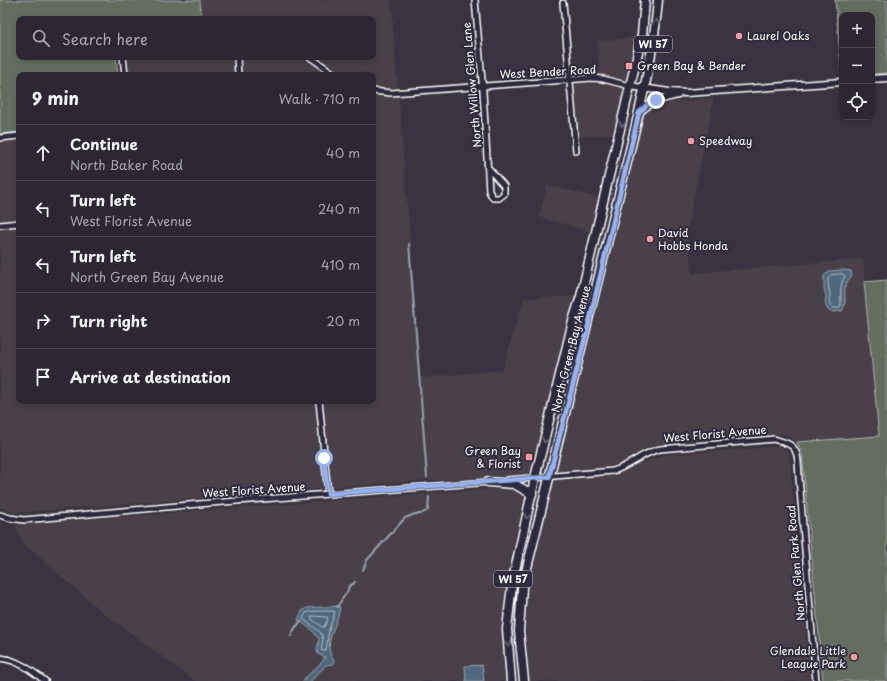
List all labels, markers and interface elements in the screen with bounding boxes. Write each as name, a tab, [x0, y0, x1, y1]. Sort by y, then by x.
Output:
map controls	[839, 12, 875, 120]
button: +	[839, 12, 875, 48]
search box	[16, 16, 376, 60]
one-way arrow	[652, 19, 661, 25]
street label: North Willow Glen Lane	[458, 22, 485, 148]
icon: search	[30, 27, 52, 49]
text: Search here	[62, 27, 148, 50]
place label: Laurel Oaks	[747, 27, 810, 44]
marker: Laurel Oaks	[734, 31, 744, 41]
road number: WI 57	[634, 36, 672, 52]
button: −	[839, 48, 875, 84]
place label: Green Bay & Bender	[637, 57, 746, 74]
street label: West Bender Road	[499, 60, 597, 83]
marker: Green Bay & Bender	[624, 61, 634, 71]
button: locate	[839, 84, 875, 120]
text: 9 min	[32, 85, 79, 111]
text: Walk · 710 m	[279, 89, 360, 108]
route end	[647, 91, 665, 109]
one-way arrow	[618, 120, 626, 127]
text: Continue	[70, 132, 138, 155]
place label: Speedway	[699, 132, 752, 149]
marker: Speedway	[686, 136, 696, 146]
icon: ahead	[32, 142, 54, 164]
text: 40 m	[326, 143, 360, 162]
text: North Baker Road	[70, 155, 183, 174]
text: Turn left	[70, 188, 136, 211]
icon: left	[32, 198, 54, 220]
text: 240 m	[318, 199, 360, 218]
text: West Florist Avenue	[70, 211, 192, 230]
place label: David Hobbs Honda	[658, 224, 728, 254]
marker: David Hobbs Honda	[645, 234, 655, 244]
text: Turn left	[70, 244, 136, 267]
icon: left	[32, 254, 54, 276]
text: 410 m	[321, 255, 360, 274]
text: North Green Bay Avenue	[70, 267, 224, 286]
street label: North Green Bay Avenue	[546, 284, 595, 414]
text: Turn right	[70, 309, 147, 332]
icon: right	[32, 310, 54, 332]
text: 20 m	[326, 311, 360, 330]
text: Arrive at destination	[70, 365, 231, 388]
icon: arrive	[32, 366, 54, 388]
street label: West Florist Avenue	[663, 421, 767, 446]
one-way arrow	[541, 437, 549, 444]
place label: Green Bay & Florist	[465, 442, 522, 472]
route start	[315, 449, 333, 467]
marker: Green Bay & Florist	[524, 452, 534, 462]
street label: West Florist Avenue	[202, 477, 306, 502]
street label: North Glen Park Road	[782, 505, 809, 622]
one-way arrow	[523, 513, 531, 520]
road number: WI 57	[494, 571, 532, 587]
one-way arrow	[504, 641, 513, 647]
place label: Glendale Little League Park	[770, 642, 846, 672]
marker: Glendale Little League Park	[849, 652, 859, 662]

